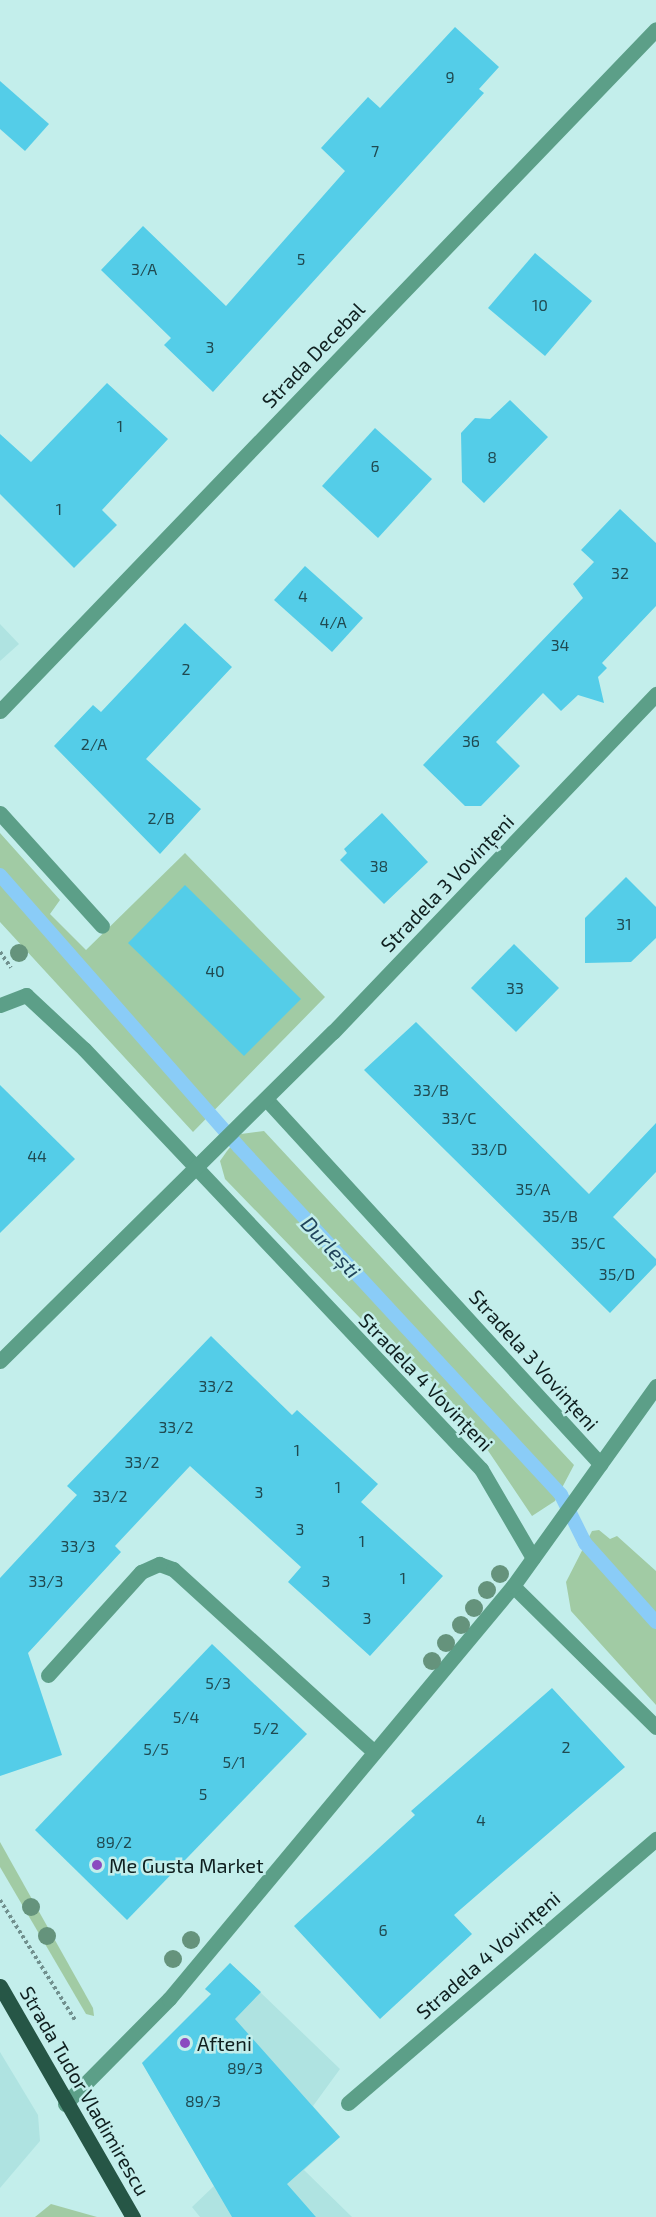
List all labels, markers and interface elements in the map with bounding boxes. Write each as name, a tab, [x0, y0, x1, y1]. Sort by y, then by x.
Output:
house number: 9	[445, 67, 455, 87]
house number: 7	[371, 141, 379, 161]
house number: 5	[297, 249, 305, 269]
house number: 3/A	[131, 259, 157, 279]
house number: 10	[532, 295, 548, 315]
street label: Strada Decebal	[257, 297, 369, 413]
house number: 3	[206, 337, 214, 357]
house number: 1	[117, 416, 123, 436]
house number: 8	[487, 447, 497, 467]
house number: 6	[370, 456, 380, 476]
house number: 1	[56, 499, 62, 519]
house number: 32	[611, 563, 629, 583]
house number: 4	[298, 586, 308, 606]
house number: 4/A	[319, 612, 347, 632]
house number: 34	[551, 635, 569, 655]
house number: 2	[182, 659, 190, 679]
house number: 36	[462, 731, 480, 751]
house number: 2/A	[81, 734, 107, 754]
house number: 2/B	[147, 808, 175, 828]
street label: Stradela 3 Vovințeni	[375, 809, 519, 957]
house number: 38	[370, 856, 388, 876]
house number: 31	[616, 914, 632, 934]
house number: 40	[205, 961, 225, 981]
house number: 33	[506, 978, 524, 998]
house number: 33/B	[413, 1080, 449, 1100]
house number: 33/C	[442, 1108, 476, 1128]
house number: 33/D	[471, 1139, 507, 1159]
house number: 44	[27, 1146, 47, 1166]
house number: 35/A	[516, 1179, 550, 1199]
house number: 35/B	[542, 1206, 578, 1226]
water label: Durlești	[296, 1211, 366, 1283]
house number: 35/C	[571, 1233, 605, 1253]
house number: 35/D	[599, 1264, 635, 1284]
street label: Stradela 3 Vovințeni	[464, 1284, 604, 1436]
street label: Stradela 4 Vovințeni	[354, 1308, 498, 1456]
house number: 33/2	[198, 1376, 234, 1396]
house number: 33/2	[158, 1417, 194, 1437]
house number: 1	[294, 1440, 300, 1460]
house number: 33/2	[124, 1452, 160, 1472]
house number: 1	[335, 1477, 341, 1497]
house number: 3	[255, 1482, 263, 1502]
house number: 33/2	[92, 1486, 128, 1506]
house number: 3	[296, 1519, 304, 1539]
house number: 1	[359, 1531, 365, 1551]
house number: 33/3	[61, 1536, 95, 1556]
house number: 1	[400, 1568, 406, 1588]
house number: 33/3	[29, 1571, 63, 1591]
house number: 3	[322, 1571, 330, 1591]
house number: 3	[363, 1608, 371, 1628]
house number: 5/3	[205, 1673, 231, 1693]
house number: 5/4	[173, 1707, 199, 1727]
house number: 5/2	[253, 1718, 279, 1738]
house number: 2	[562, 1737, 570, 1757]
house number: 5/5	[143, 1739, 169, 1759]
house number: 5/1	[222, 1752, 246, 1772]
house number: 5	[199, 1784, 207, 1804]
house number: 4	[476, 1810, 486, 1830]
house number: 89/2	[96, 1832, 132, 1852]
place label: Me Gusta Market	[109, 1853, 264, 1877]
marker: Me Gusta Market	[90, 1858, 104, 1872]
street label: Stradela 4 Vovințeni	[411, 1886, 565, 2024]
house number: 6	[378, 1920, 388, 1940]
street label: Strada Tudor Vladimirescu	[15, 1982, 155, 2200]
place label: Afteni	[197, 2031, 252, 2055]
marker: Afteni	[178, 2036, 192, 2050]
house number: 89/3	[227, 2058, 263, 2078]
house number: 89/3	[185, 2091, 221, 2111]

